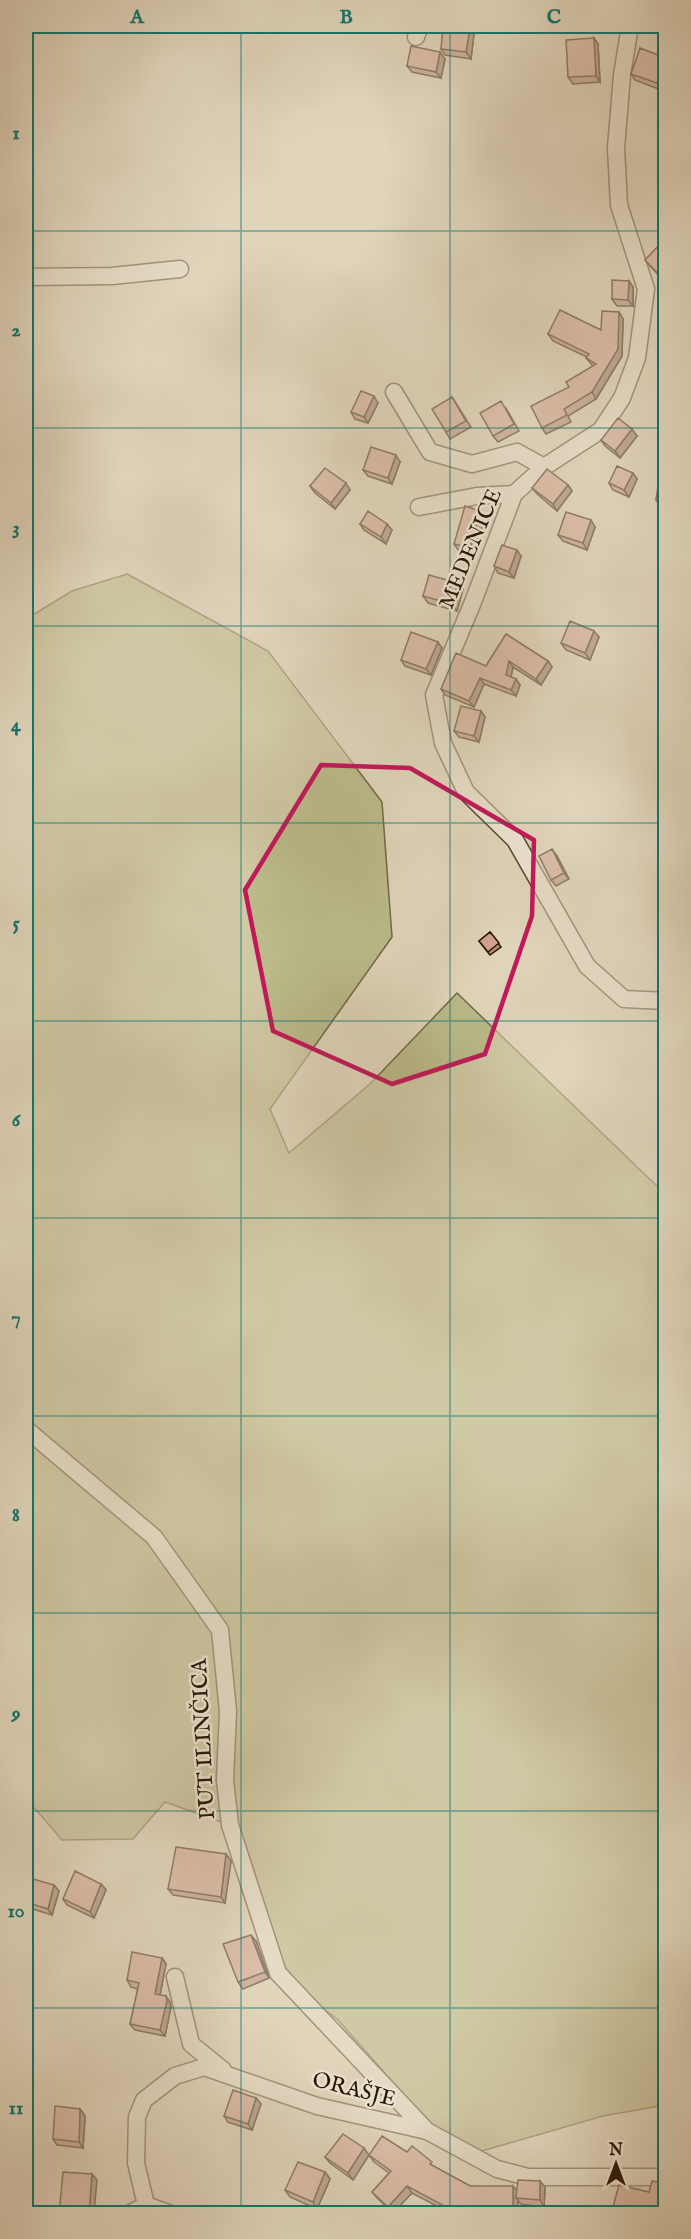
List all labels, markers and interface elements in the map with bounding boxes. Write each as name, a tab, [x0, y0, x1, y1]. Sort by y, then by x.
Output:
text: A	[129, 5, 145, 30]
text: B	[339, 5, 353, 30]
text: C	[547, 5, 561, 30]
text: 1	[12, 121, 20, 146]
text: 2	[11, 318, 21, 343]
street label: MEDENICE	[433, 485, 509, 613]
text: 3	[12, 516, 20, 541]
text: 4	[11, 713, 22, 738]
text: 5	[12, 911, 20, 936]
text: 6	[12, 1108, 22, 1133]
text: 7	[11, 1306, 21, 1331]
text: 8	[12, 1503, 20, 1528]
street label: PUT ILINČICA	[186, 1657, 222, 1820]
text: 9	[11, 1701, 21, 1726]
text: 10	[7, 1899, 25, 1924]
street label: ORAŠJE	[309, 2066, 399, 2114]
text: 11	[9, 2096, 23, 2121]
north arrow	[586, 2134, 646, 2194]
text: N	[608, 2141, 623, 2161]

